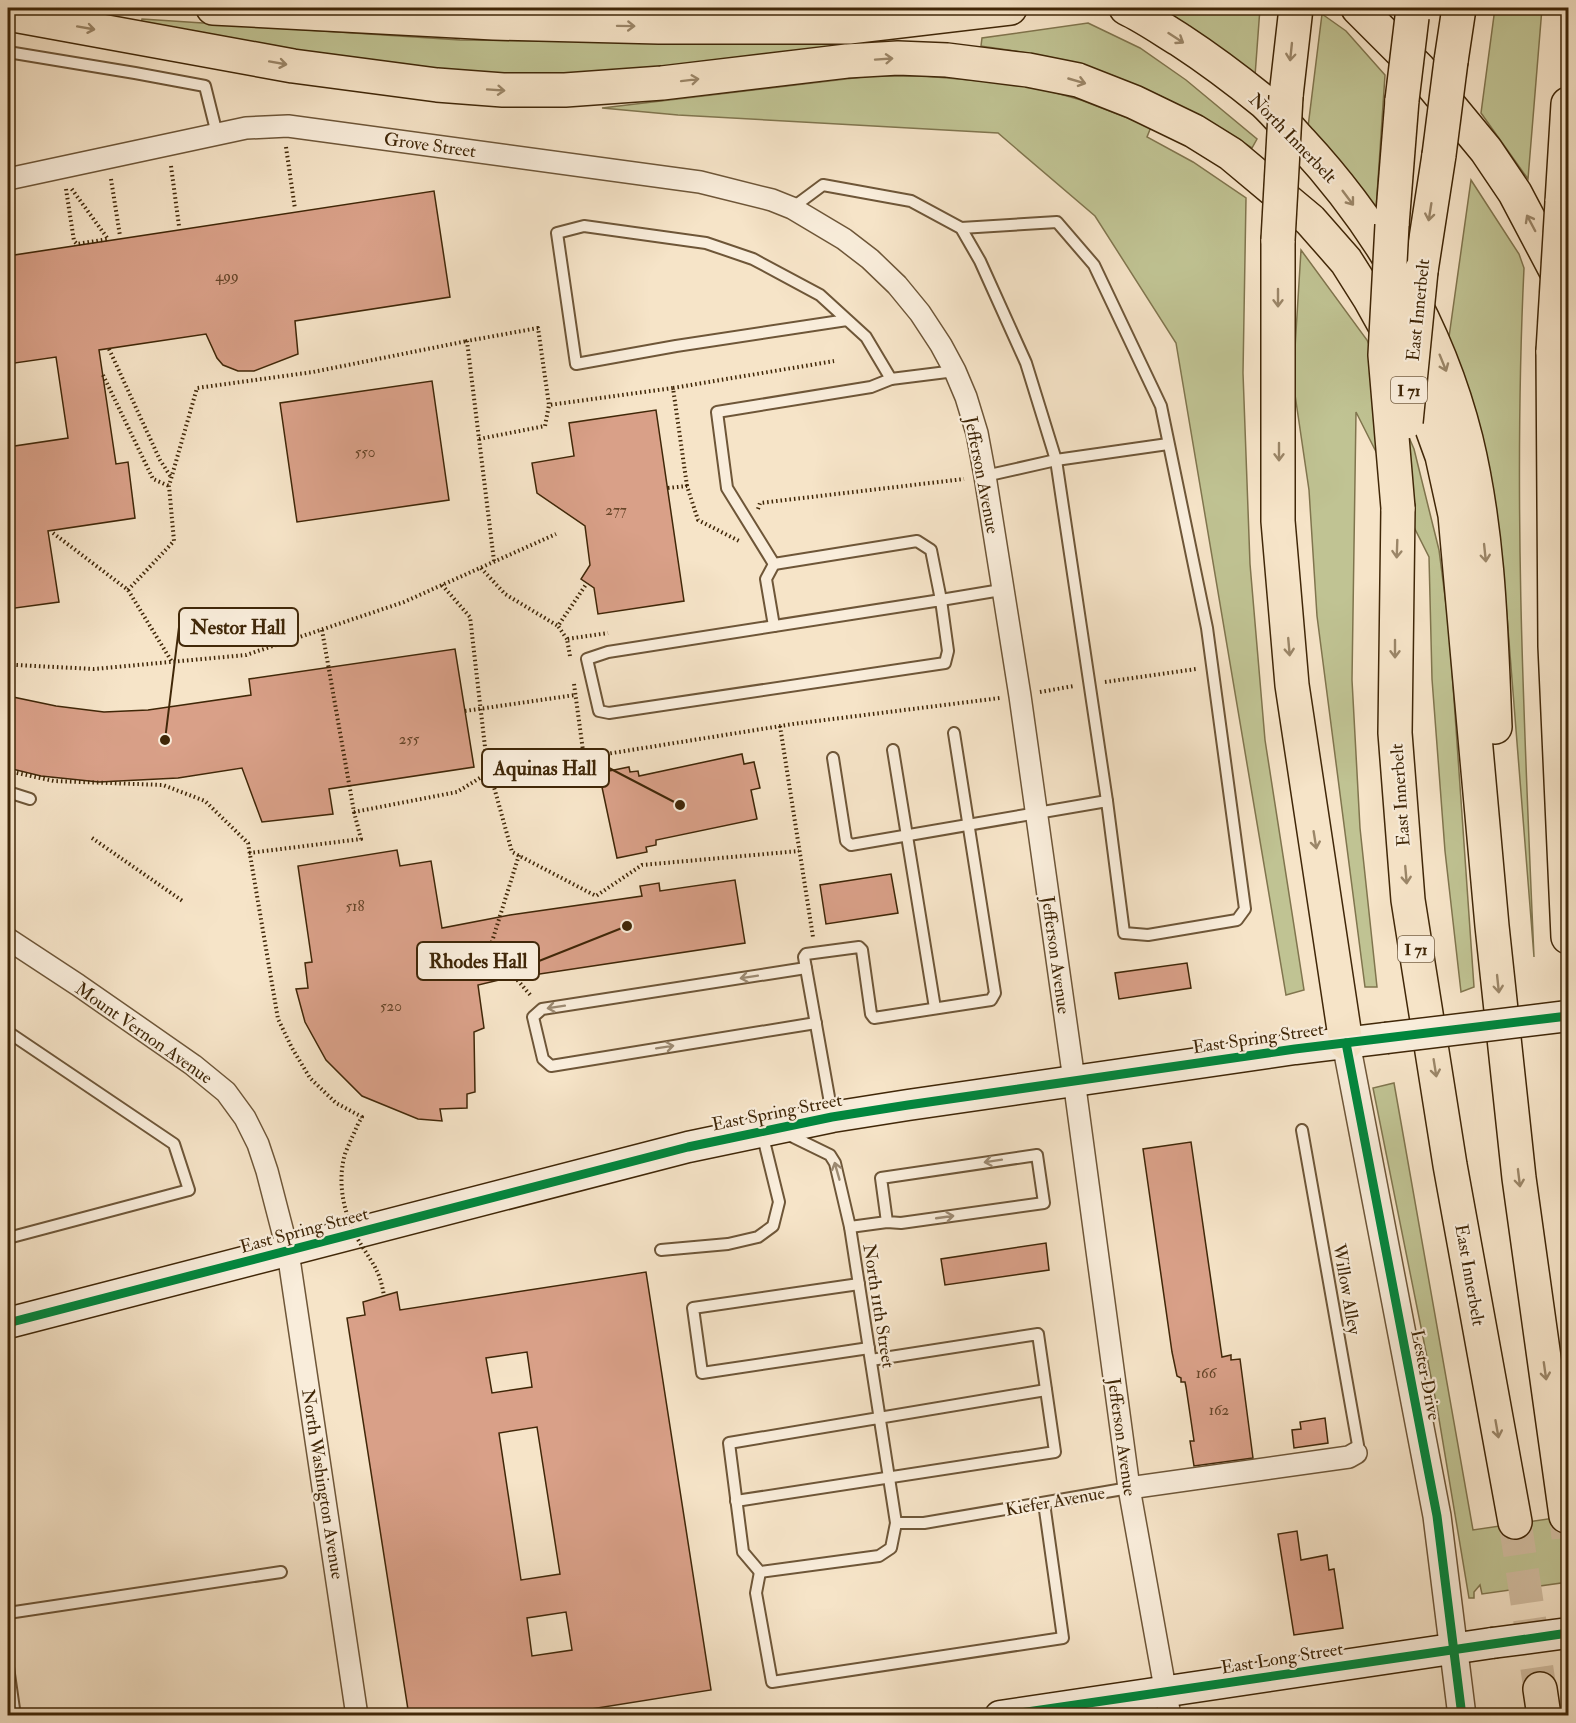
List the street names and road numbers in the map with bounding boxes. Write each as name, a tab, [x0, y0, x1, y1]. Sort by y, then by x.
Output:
street label: North Innerbelt	[1244, 88, 1342, 188]
street label: Grove Street	[382, 128, 478, 163]
street label: East Innerbelt	[1402, 258, 1435, 362]
road number: I 71	[1391, 377, 1427, 403]
street label: Jefferson Avenue	[959, 414, 1004, 536]
street label: East Innerbelt	[1385, 743, 1416, 847]
street label: Jefferson Avenue	[1036, 894, 1075, 1016]
road number: I 71	[1398, 936, 1434, 962]
street label: Mount Vernon Avenue	[71, 977, 217, 1090]
street label: East Spring Street	[1191, 1018, 1325, 1059]
street label: East Spring Street	[710, 1089, 844, 1136]
street label: East Spring Street	[237, 1202, 371, 1259]
street label: East Innerbelt	[1449, 1222, 1490, 1328]
street label: Willow Alley	[1327, 1241, 1366, 1337]
street label: North 11th Street	[857, 1242, 900, 1370]
street label: Lester Drive	[1405, 1328, 1446, 1423]
street label: Jefferson Avenue	[1102, 1376, 1141, 1498]
street label: North Washington Avenue	[296, 1387, 349, 1581]
street label: Kiefer Avenue	[1004, 1481, 1107, 1522]
street label: East Long Street	[1219, 1637, 1345, 1679]

